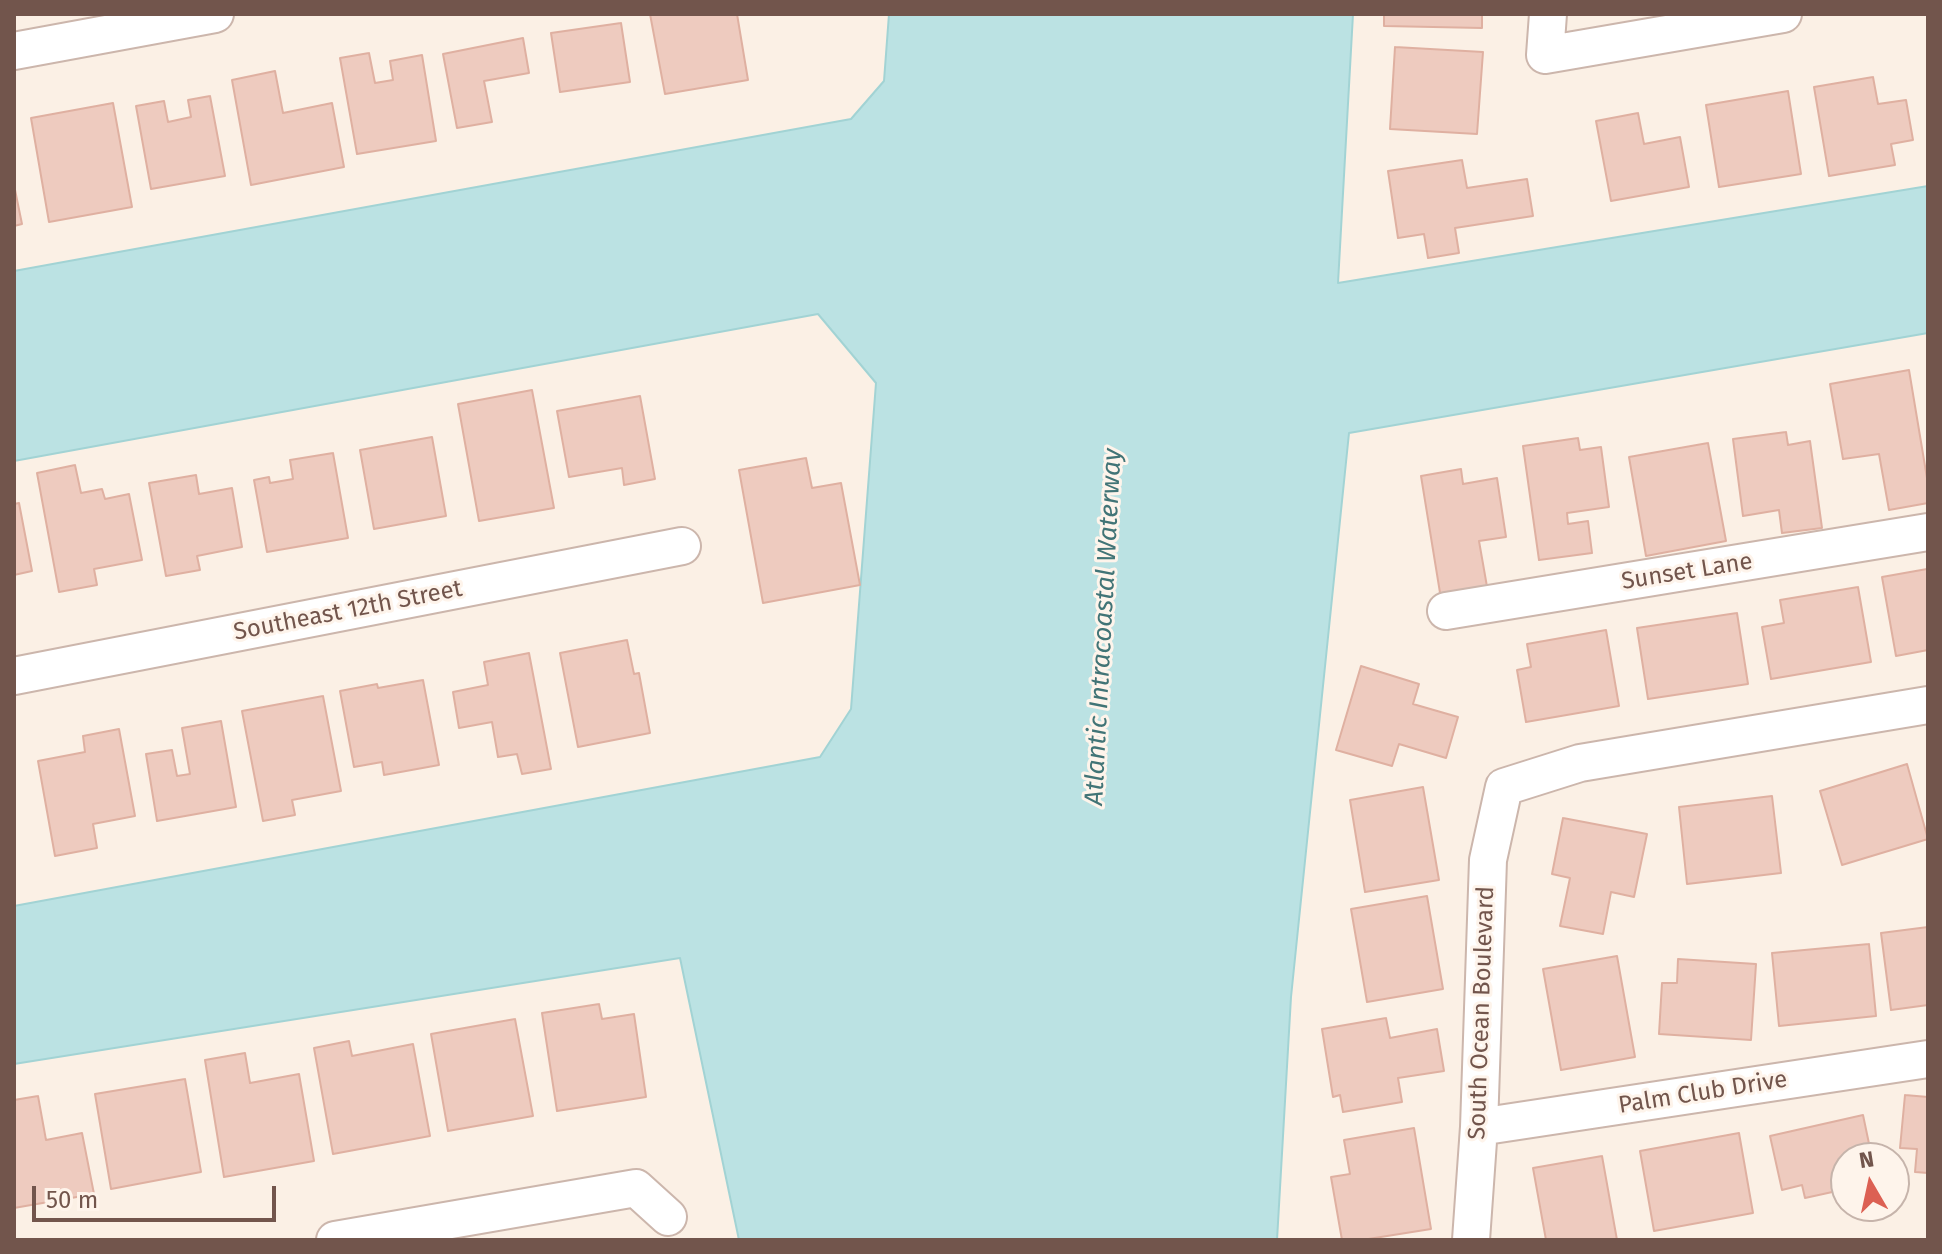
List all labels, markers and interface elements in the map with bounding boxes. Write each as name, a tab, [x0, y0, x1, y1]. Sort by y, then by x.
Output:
water label: Atlantic Intracoastal Waterway	[1079, 448, 1129, 806]
street label: Sunset Lane	[1619, 547, 1755, 597]
street label: Southeast 12th Street	[231, 575, 465, 647]
street label: South Ocean Boulevard	[1463, 886, 1501, 1140]
street label: Palm Club Drive	[1617, 1065, 1789, 1121]
north arrow	[1830, 1142, 1910, 1222]
text: N	[1857, 1145, 1876, 1174]
scale bar	[36, 1170, 280, 1220]
text: 50 m	[46, 1186, 98, 1214]

